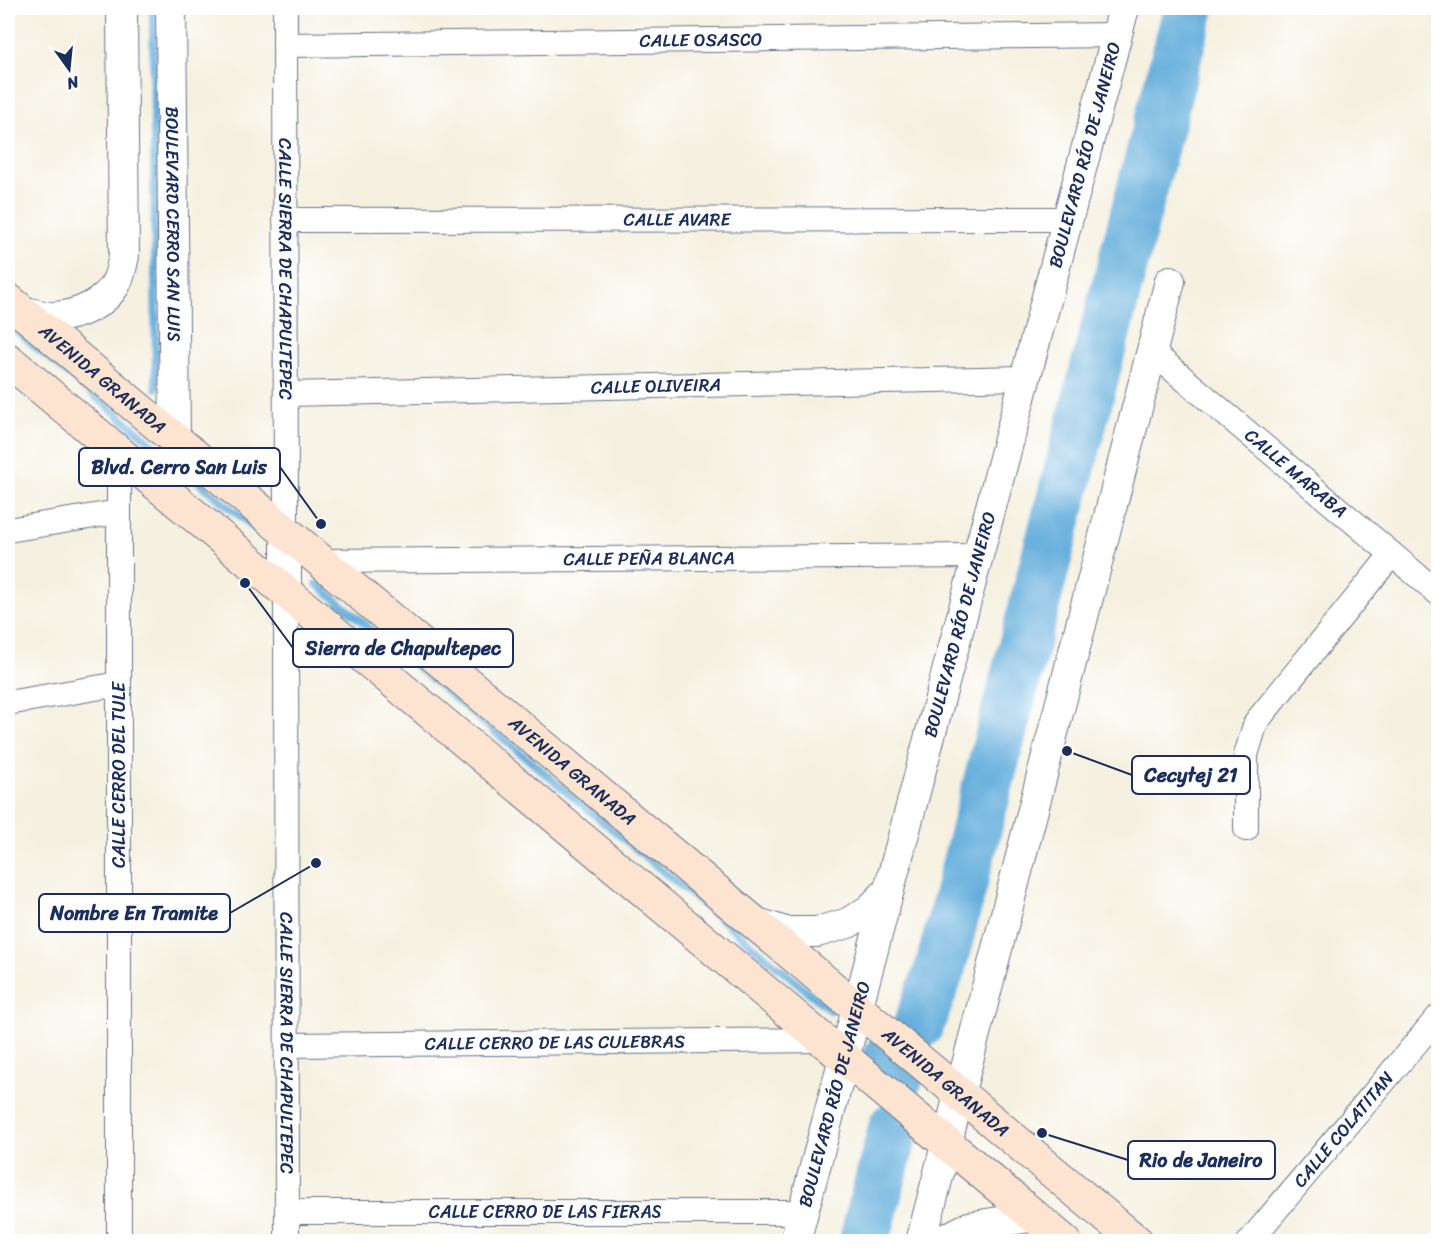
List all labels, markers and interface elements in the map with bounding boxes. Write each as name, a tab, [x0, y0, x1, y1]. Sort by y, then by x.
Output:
street label: CALLE OSASCO	[639, 23, 763, 57]
street label: BOULEVARD RÍO DE JANEIRO	[1039, 38, 1130, 272]
north arrow	[39, 39, 99, 99]
text: N	[63, 67, 83, 99]
street label: BOULEVARD CERRO SAN LUIS	[156, 106, 190, 342]
street label: CALLE SIERRA DE CHAPULTEPEC	[269, 138, 302, 400]
street label: CALLE AVARE	[624, 203, 731, 236]
street label: AVENIDA GRANADA	[30, 315, 174, 442]
street label: CALLE OLIVEIRA	[590, 369, 721, 403]
street label: CALLE MARABA	[1237, 420, 1355, 526]
callout: Blvd. Cerro San Luis	[79, 448, 280, 486]
text: Blvd. Cerro San Luis	[91, 450, 267, 485]
street label: BOULEVARD RÍO DE JANEIRO	[914, 508, 1005, 741]
street label: CALLE PEÑA BLANCA	[563, 542, 735, 575]
callout: Sierra de Chapultepec	[293, 629, 513, 667]
text: Sierra de Chapultepec	[304, 631, 502, 666]
street label: CALLE CERRO DEL TULE	[103, 681, 135, 868]
street label: AVENIDA GRANADA	[500, 707, 644, 834]
callout: Cecytej 21	[1132, 756, 1250, 794]
text: Cecytej 21	[1143, 758, 1238, 793]
callout: Nombre En Tramite	[39, 894, 230, 932]
text: Nombre En Tramite	[49, 896, 218, 931]
street label: CALLE SIERRA DE CHAPULTEPEC	[270, 912, 303, 1174]
street label: BOULEVARD RÍO DE JANEIRO	[789, 978, 880, 1211]
street label: AVENIDA GRANADA	[874, 1018, 1017, 1145]
street label: CALLE CERRO DE LAS CULEBRAS	[425, 1025, 685, 1060]
street label: CALLE COLATITAN	[1285, 1064, 1402, 1195]
callout: Rio de Janeiro	[1128, 1141, 1275, 1179]
text: Rio de Janeiro	[1139, 1143, 1263, 1178]
street label: CALLE CERRO DE LAS FIERAS	[429, 1196, 662, 1228]

